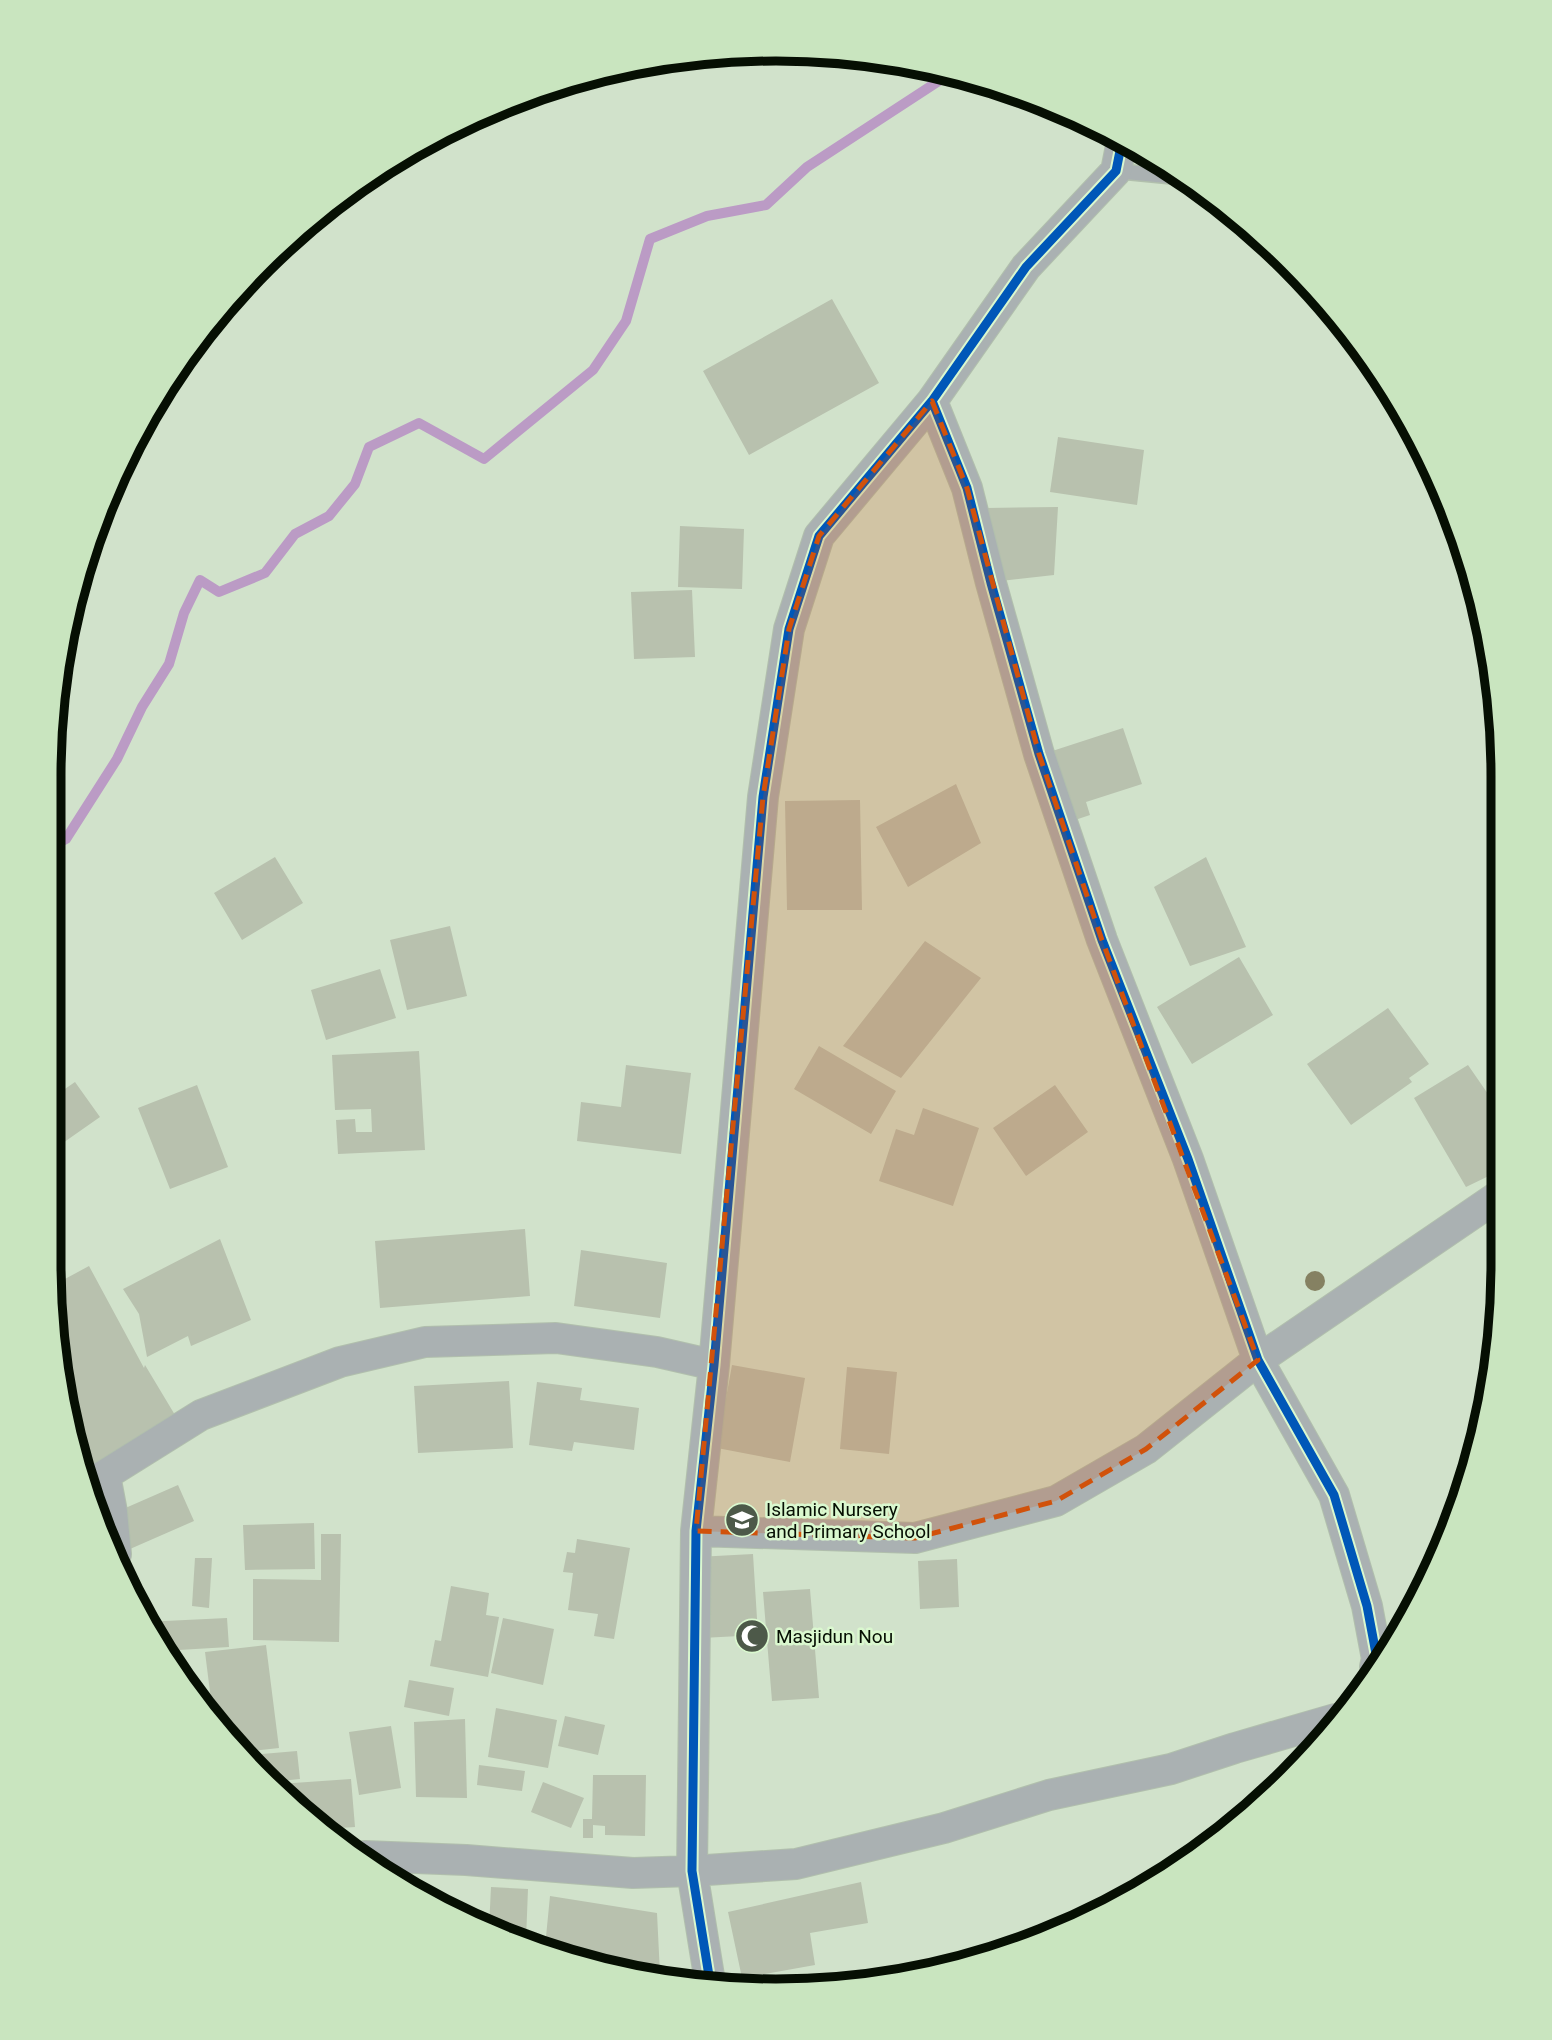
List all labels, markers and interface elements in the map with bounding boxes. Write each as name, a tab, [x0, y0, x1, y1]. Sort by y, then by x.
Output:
place label: Islamic Nursery and Primary School	[766, 1498, 931, 1543]
school or university icon: Islamic Nursery and Primary School	[723, 1501, 761, 1539]
mosque icon: Masjidun Nou	[733, 1617, 771, 1655]
place label: Masjidun Nou	[776, 1625, 893, 1648]

